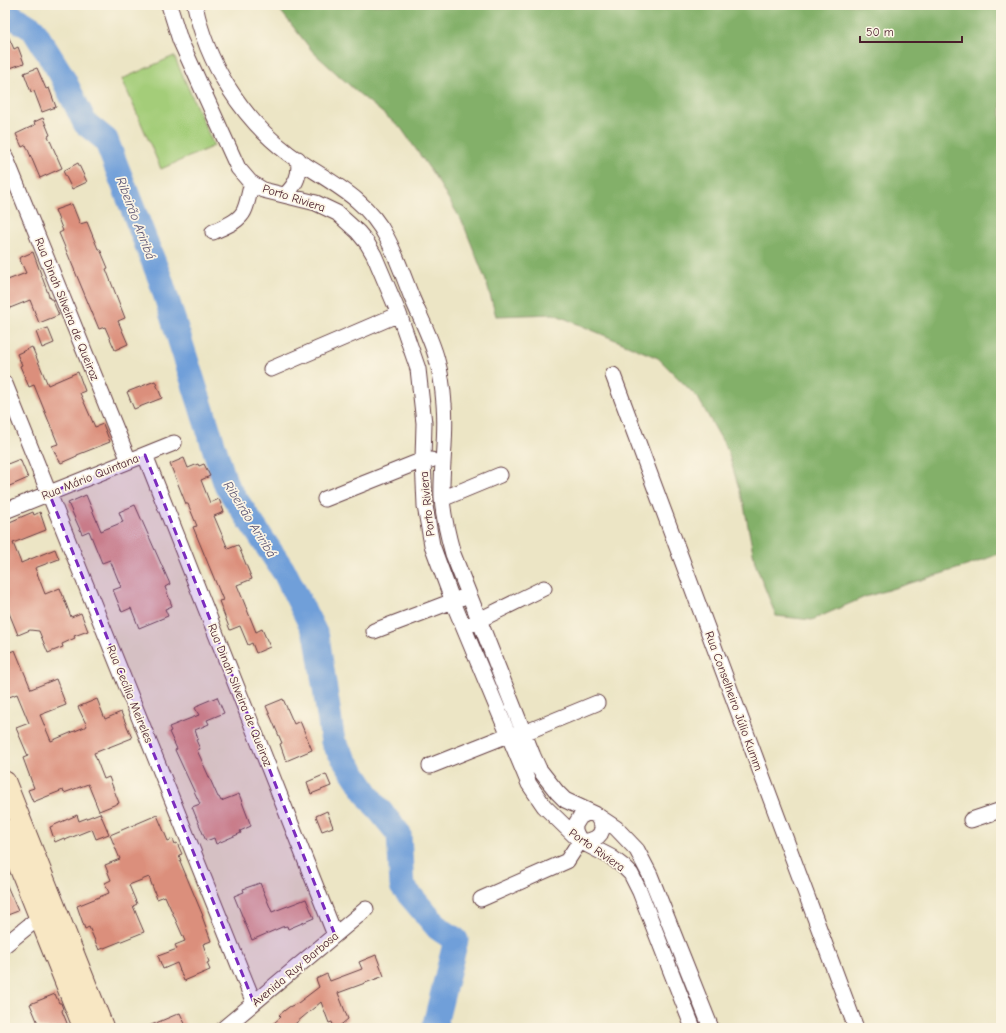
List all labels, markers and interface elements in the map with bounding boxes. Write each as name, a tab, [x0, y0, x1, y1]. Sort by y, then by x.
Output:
scale bar	[860, 18, 962, 44]
text: 50 m	[866, 25, 894, 39]
water label: Ribeirão Ariribá	[113, 175, 159, 262]
street label: Porto Riviera	[261, 181, 327, 215]
street label: Rua Dinah Silveira de Queiroz	[32, 236, 102, 383]
street label: Rua Mário Quintana	[39, 451, 141, 503]
street label: Porto Riviera	[417, 471, 437, 537]
water label: Ribeirão Ariribá	[221, 478, 280, 560]
street label: Rua Dinah Silveira de Queiroz	[205, 622, 275, 769]
street label: Rua Conselheiro Júlio Kumm	[702, 629, 766, 773]
street label: Rua Cecília Meireles	[104, 643, 156, 745]
street label: Porto Riviera	[566, 826, 628, 874]
street label: Avenida Ruy Barbosa	[249, 929, 341, 1009]

